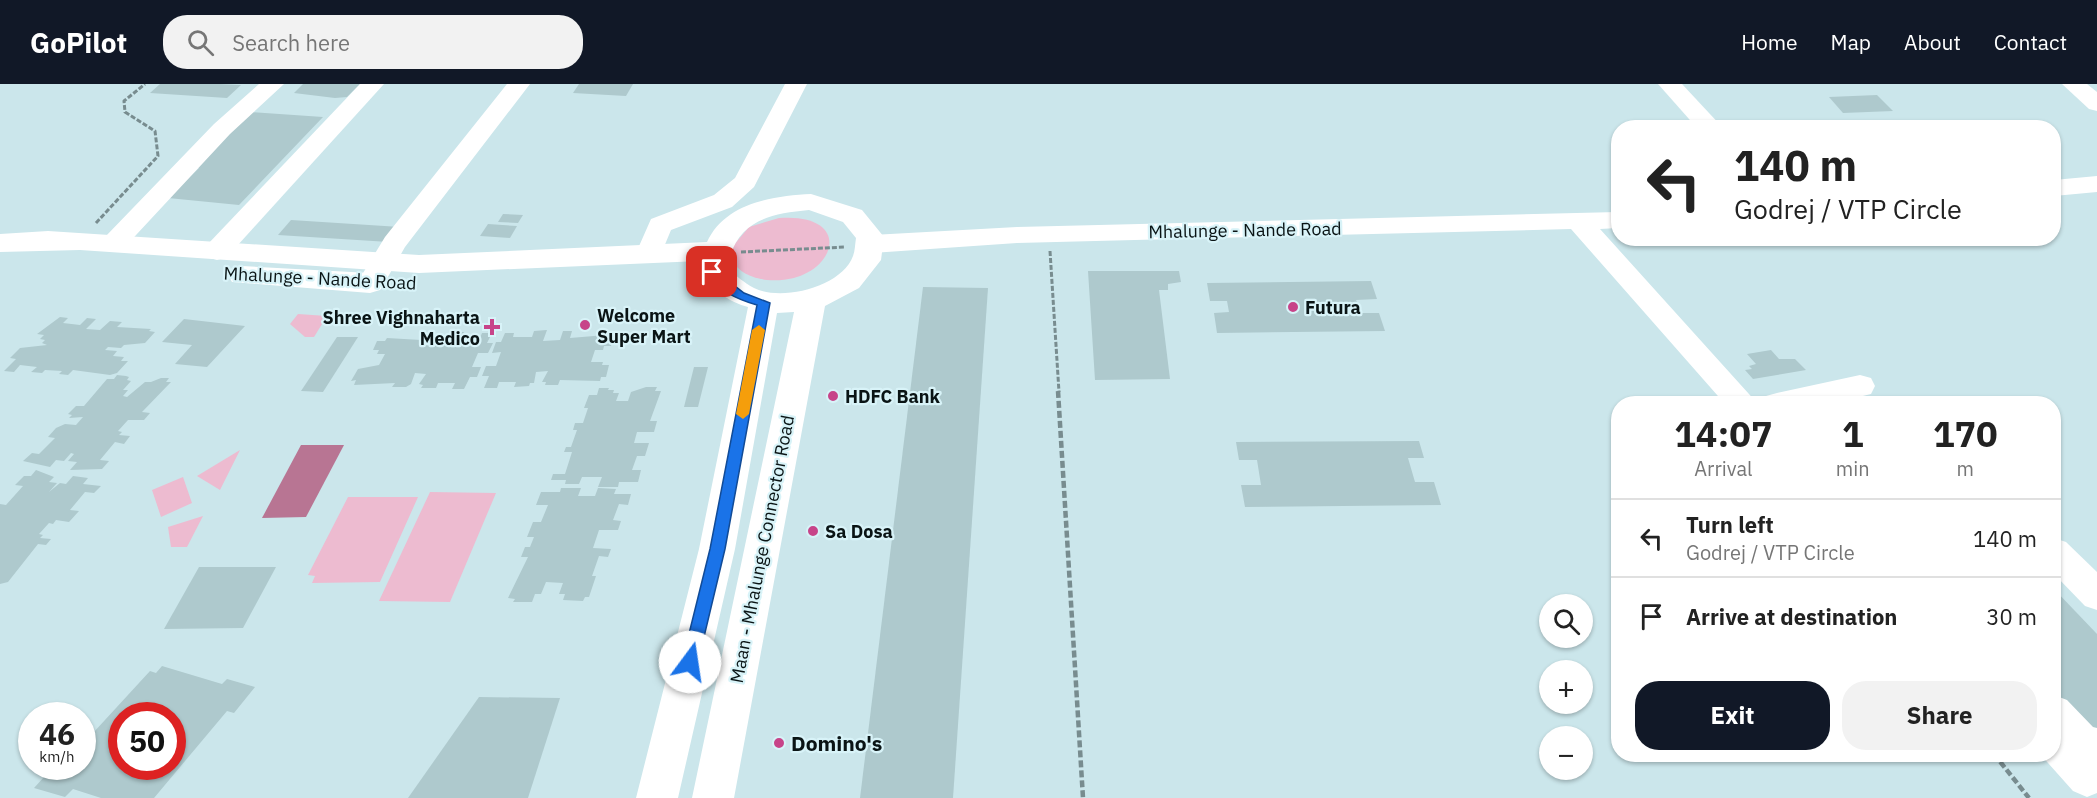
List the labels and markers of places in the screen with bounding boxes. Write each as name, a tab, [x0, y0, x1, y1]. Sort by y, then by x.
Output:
pin	[686, 246, 737, 297]
place label: Futura	[1305, 296, 1361, 319]
marker: Futura	[1286, 300, 1300, 314]
place label: Welcome Super Mart	[597, 304, 691, 348]
place label: Shree Vighnaharta Medico	[322, 306, 480, 350]
marker: Welcome Super Mart	[578, 318, 592, 332]
marker: Shree Vighnaharta Medico	[485, 320, 499, 334]
place label: HDFC Bank	[845, 385, 941, 408]
marker: HDFC Bank	[826, 389, 840, 403]
place label: Sa Dosa	[825, 520, 893, 543]
marker: Sa Dosa	[806, 524, 820, 538]
place label: Domino's	[791, 729, 882, 757]
marker: Domino's	[772, 736, 786, 750]

